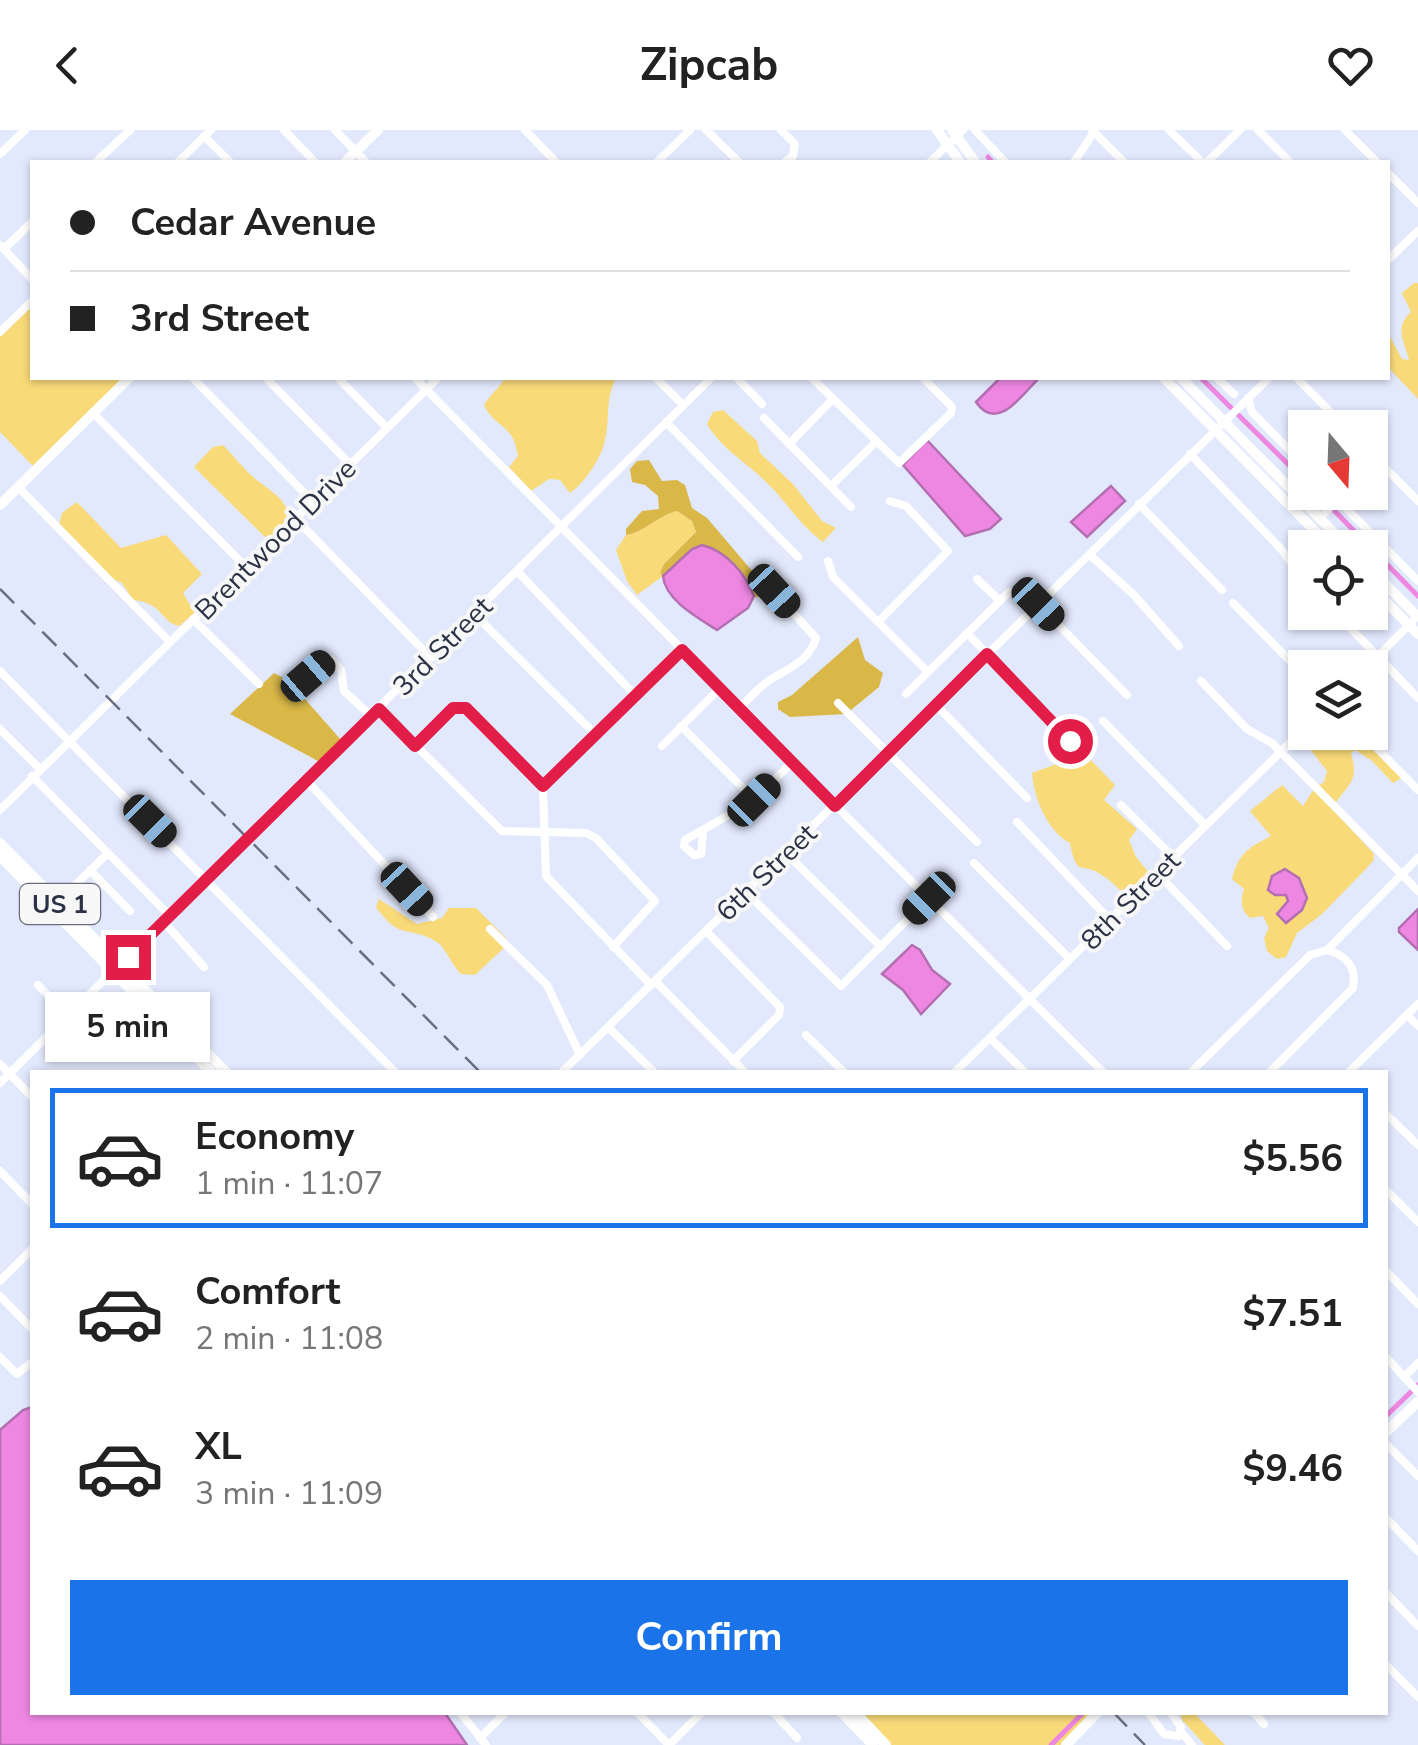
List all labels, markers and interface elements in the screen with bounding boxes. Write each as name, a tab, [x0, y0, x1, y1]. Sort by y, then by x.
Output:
text: Zipcab	[640, 35, 778, 96]
icon: back	[40, 38, 95, 93]
icon: heart	[1323, 38, 1378, 93]
text: Cedar Avenue	[130, 197, 376, 248]
text: 3rd Street	[130, 293, 309, 344]
north arrow	[1288, 410, 1388, 510]
map controls	[1288, 410, 1388, 750]
street label: Brentwood Drive	[187, 451, 365, 629]
button: locate	[1288, 530, 1388, 630]
car	[743, 559, 805, 623]
car	[1006, 572, 1070, 636]
street label: 3rd Street	[385, 588, 501, 705]
car	[276, 645, 340, 707]
button: layers	[1288, 650, 1388, 750]
route start	[1048, 719, 1093, 764]
car	[722, 768, 786, 832]
car	[118, 789, 182, 853]
street label: 6th Street	[708, 815, 825, 930]
street label: 8th Street	[1073, 843, 1189, 959]
car	[376, 857, 438, 921]
car	[897, 866, 961, 930]
road number: US 1	[20, 884, 100, 924]
route end	[106, 935, 151, 980]
callout: 5 min	[46, 992, 210, 1062]
text: 5 min	[86, 1005, 169, 1048]
text: Economy	[195, 1111, 354, 1162]
icon: car	[75, 1113, 165, 1203]
text: $5.56	[1242, 1133, 1343, 1184]
text: 1 min · 11:07	[195, 1162, 383, 1205]
text: Comfort	[195, 1266, 340, 1317]
icon: car	[75, 1268, 165, 1358]
text: $7.51	[1242, 1288, 1343, 1339]
text: 2 min · 11:08	[195, 1317, 383, 1360]
text: XL	[195, 1421, 242, 1472]
icon: car	[75, 1423, 165, 1513]
text: $9.46	[1242, 1443, 1343, 1494]
text: 3 min · 11:09	[195, 1472, 383, 1515]
button: Confirm	[70, 1580, 1348, 1695]

